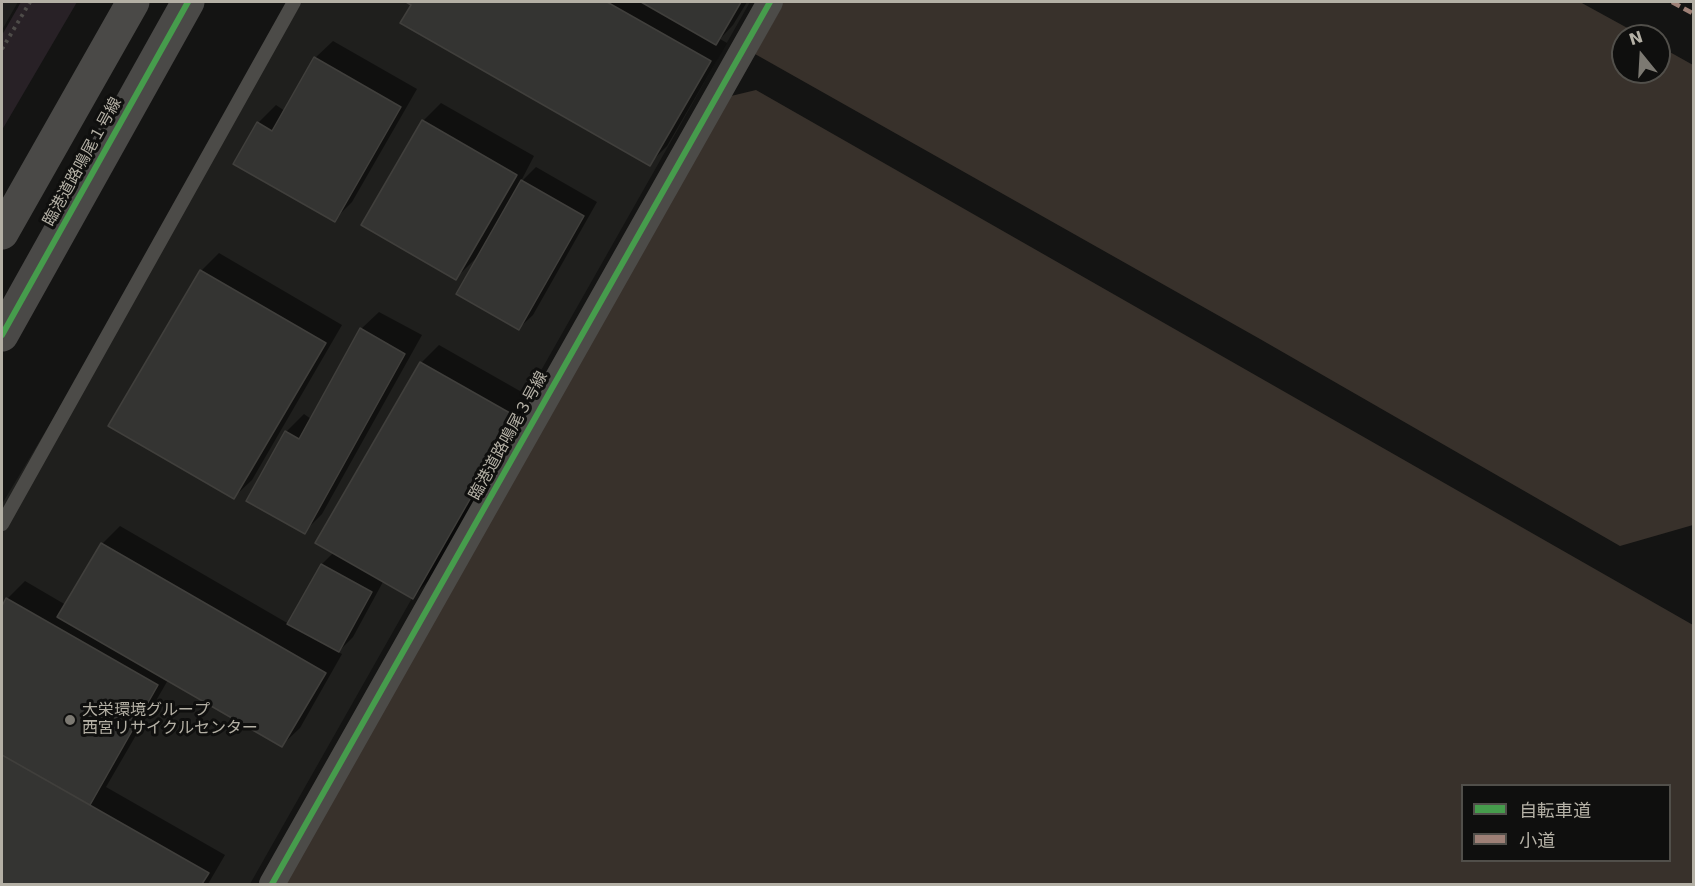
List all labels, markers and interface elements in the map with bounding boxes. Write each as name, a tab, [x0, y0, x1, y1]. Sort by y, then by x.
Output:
north arrow	[1611, 24, 1671, 84]
text: N	[1627, 27, 1645, 49]
street label: 臨港道路鳴尾１号線	[40, 94, 126, 230]
street label: 臨港道路鳴尾３号線	[466, 368, 552, 504]
place label: 大栄環境グループ 西宮リサイクルセンター	[82, 701, 258, 739]
marker: 大栄環境グループ 西宮リサイクルセンター	[63, 713, 77, 727]
legend	[1461, 784, 1671, 862]
text: 自転車道	[1519, 800, 1591, 821]
text: 小道	[1519, 830, 1555, 851]

